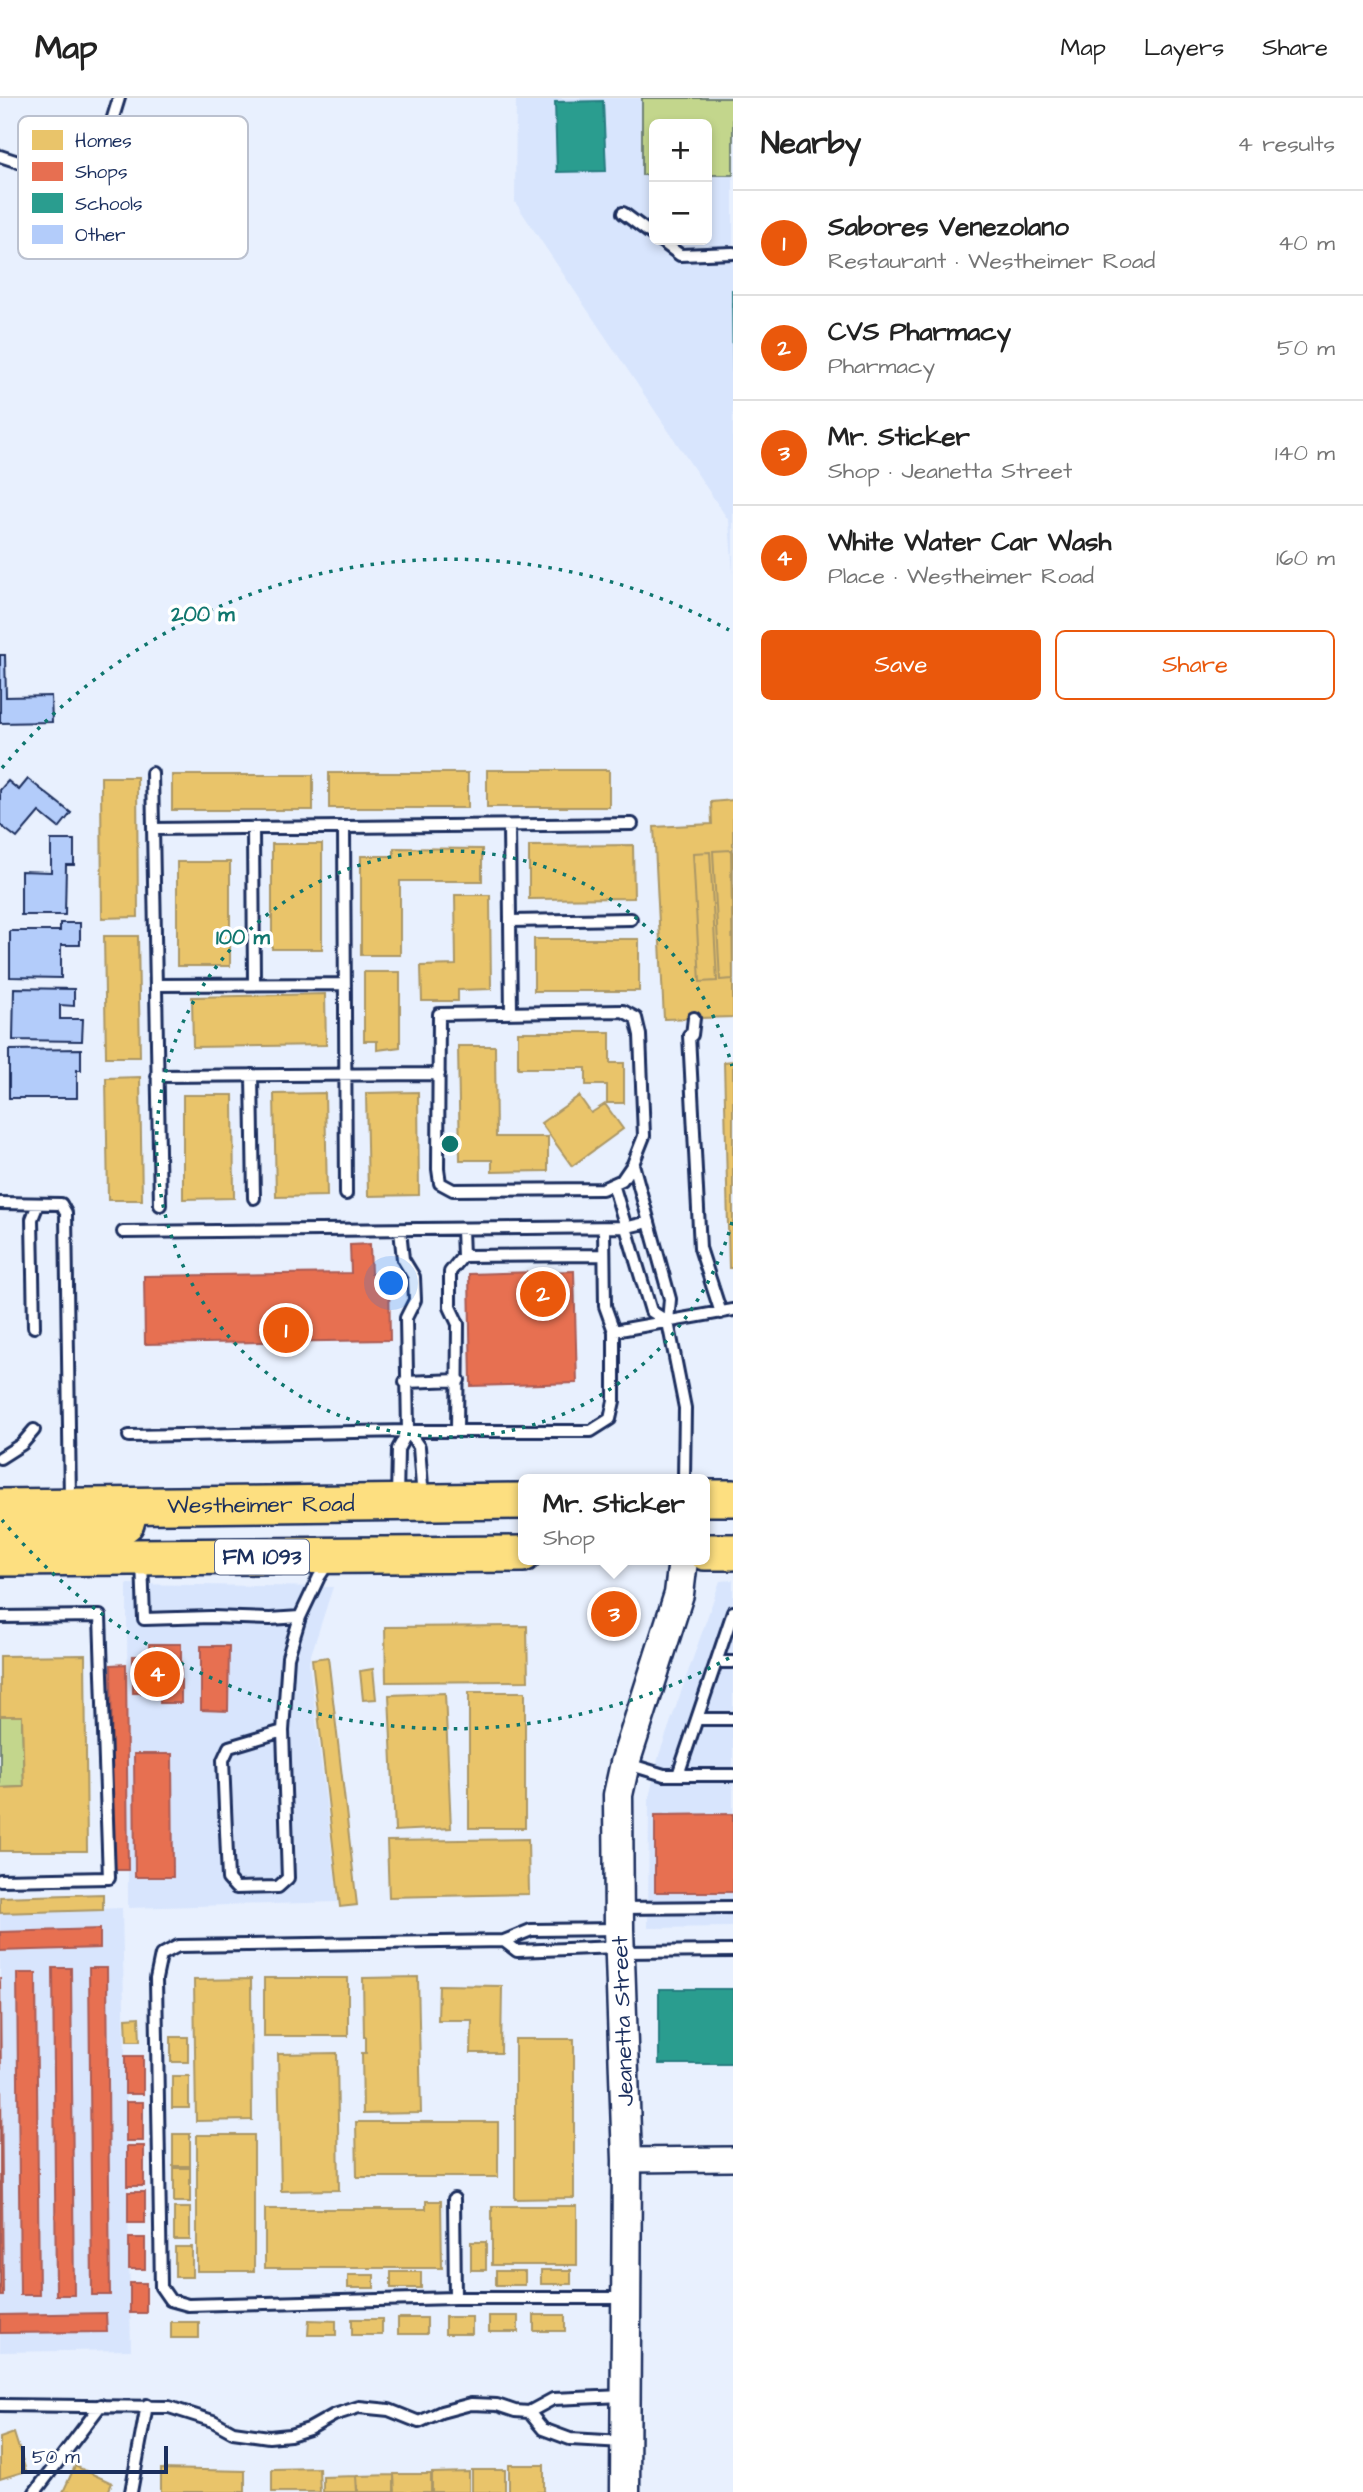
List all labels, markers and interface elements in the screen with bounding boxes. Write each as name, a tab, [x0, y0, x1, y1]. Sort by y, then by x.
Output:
text: Map	[35, 25, 97, 71]
text: Map	[1061, 31, 1106, 65]
text: Layers	[1144, 31, 1224, 65]
text: Share	[1262, 31, 1328, 65]
legend	[18, 116, 248, 259]
map controls	[649, 119, 712, 245]
button: +	[649, 119, 712, 182]
text: Nearby	[761, 123, 861, 165]
text: Homes	[75, 128, 132, 155]
text: 4 results	[1237, 128, 1335, 160]
text: Shops	[75, 159, 127, 186]
button: −	[649, 182, 712, 245]
text: Schools	[75, 191, 143, 218]
text: Sabores Venezolano	[828, 209, 1069, 245]
text: Other	[75, 222, 126, 249]
text: 1	[783, 227, 785, 259]
text: 40 m	[1278, 227, 1335, 259]
text: Restaurant · Westheimer Road	[828, 245, 1155, 277]
text: CVS Pharmacy	[828, 314, 1011, 350]
text: 2	[777, 332, 791, 364]
text: 50 m	[1277, 332, 1335, 364]
text: Pharmacy	[828, 350, 935, 382]
text: Mr. Sticker	[828, 419, 970, 455]
text: 3	[778, 437, 790, 469]
text: 140 m	[1275, 437, 1335, 469]
text: Shop · Jeanetta Street	[828, 455, 1072, 487]
text: White Water Car Wash	[828, 524, 1111, 560]
text: 4	[776, 542, 792, 574]
text: 160 m	[1276, 542, 1335, 574]
text: Place · Westheimer Road	[828, 560, 1094, 592]
text: 200 m	[170, 600, 235, 629]
button: Save	[761, 630, 1041, 700]
button: Share	[1055, 630, 1335, 700]
text: 100 m	[216, 923, 271, 952]
centre of rings	[438, 1132, 462, 1156]
your location	[374, 1266, 408, 1300]
pin: 2	[520, 1268, 566, 1320]
pin: 1	[263, 1304, 309, 1356]
popup	[518, 1474, 710, 1565]
text: Mr. Sticker	[543, 1486, 685, 1522]
street label: Westheimer Road	[167, 1488, 355, 1522]
text: Shop	[543, 1522, 595, 1554]
road number: FM 1093	[215, 1540, 309, 1574]
pin: 3	[591, 1588, 637, 1640]
pin: 4	[134, 1648, 180, 1700]
street label: Jeanetta Street	[604, 1934, 642, 2107]
scale bar	[21, 2443, 168, 2475]
text: 50 m	[32, 2444, 80, 2471]

